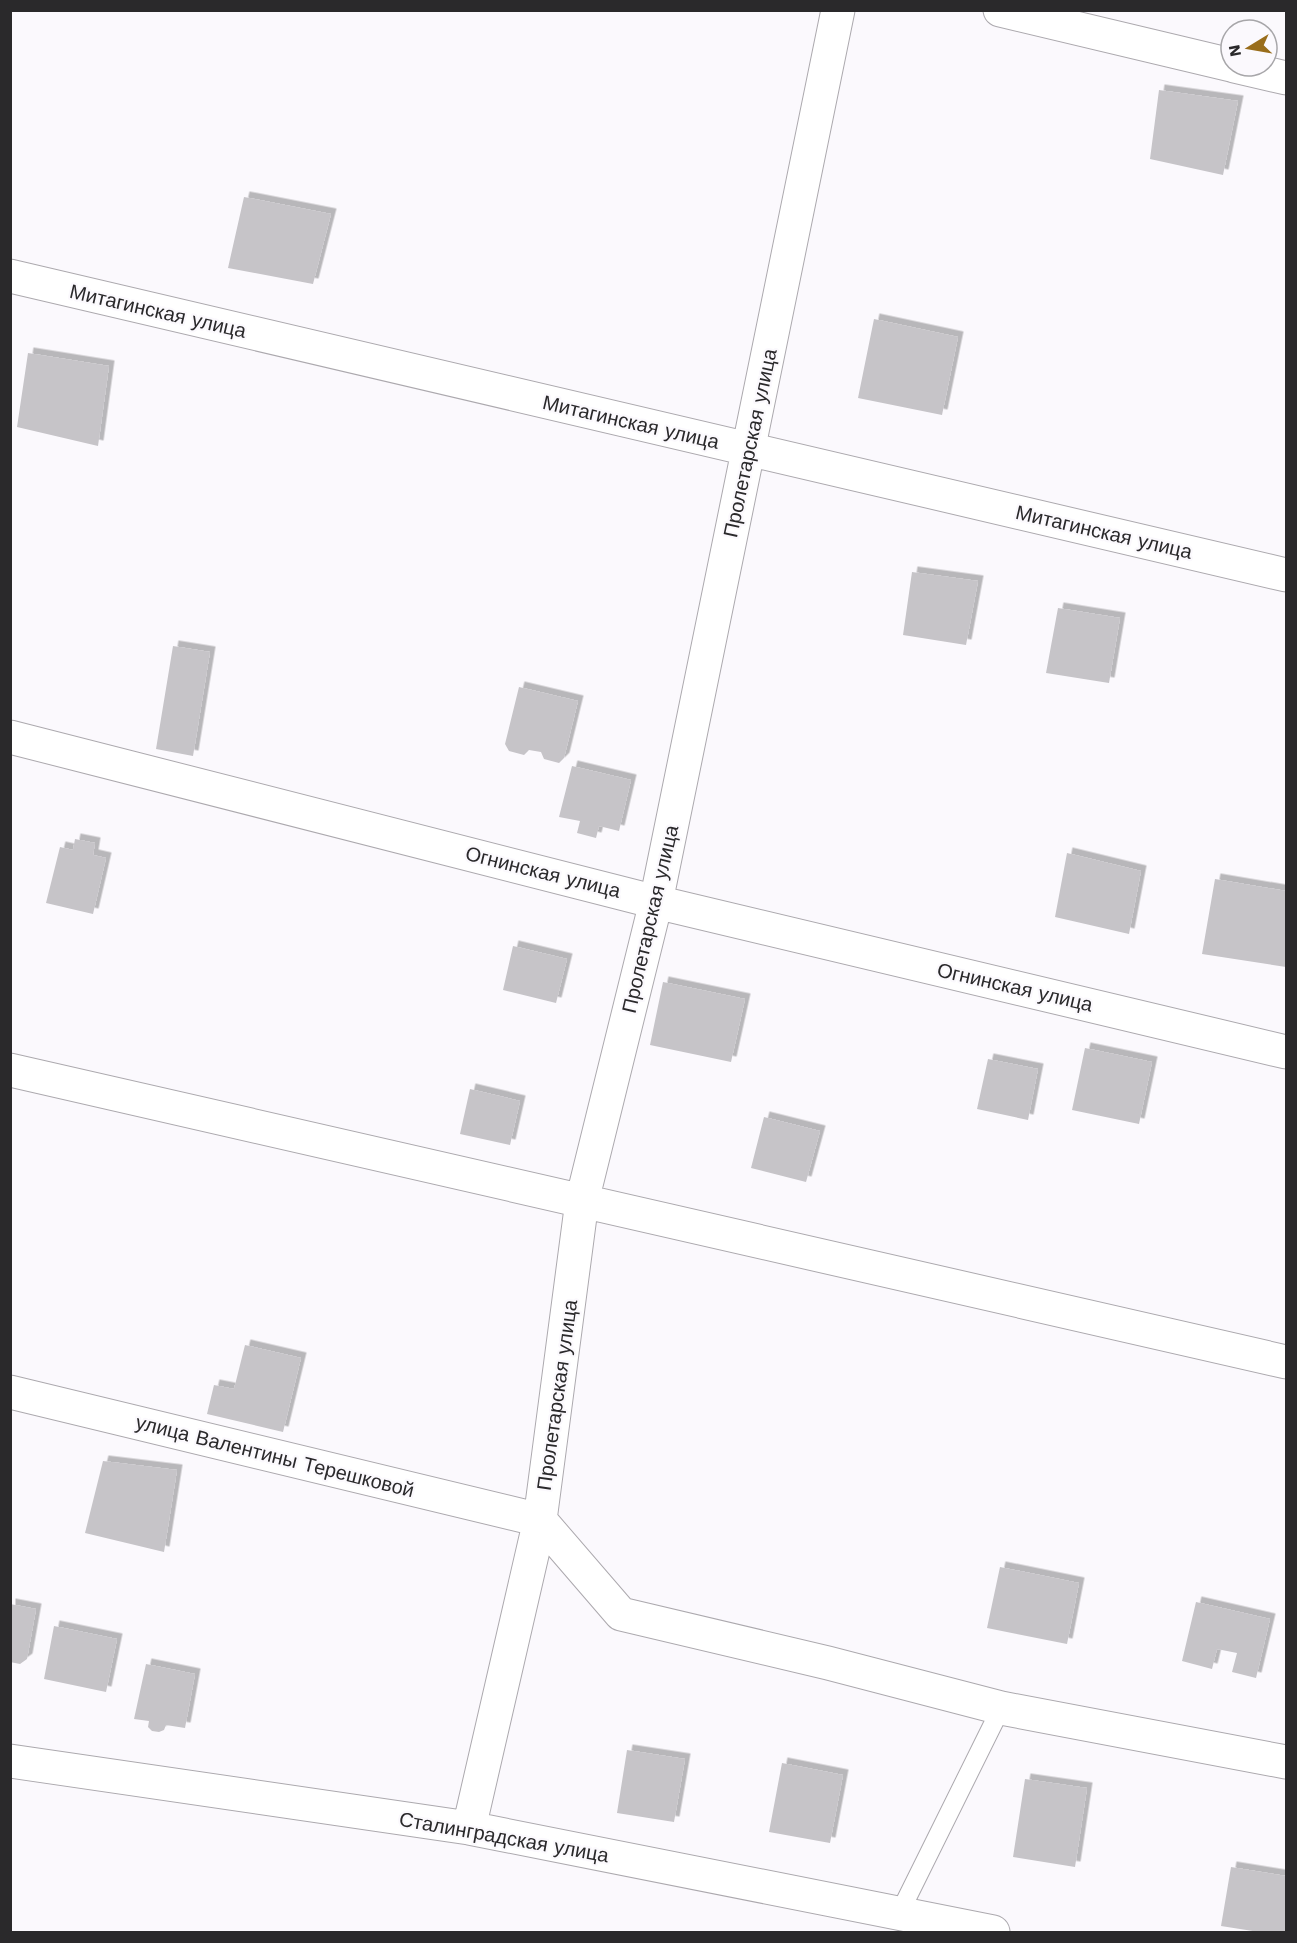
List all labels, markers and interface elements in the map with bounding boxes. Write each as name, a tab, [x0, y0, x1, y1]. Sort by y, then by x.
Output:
north arrow	[1219, 18, 1279, 78]
text: N	[1224, 43, 1245, 58]
street label: Митагинская улица	[67, 279, 249, 343]
street label: Пролетарская улица	[718, 346, 782, 540]
street label: Митагинская улица	[540, 390, 722, 454]
street label: Митагинская улица	[1013, 500, 1195, 564]
street label: Пролетарская улица	[617, 822, 684, 1015]
street label: Огнинская улица	[463, 841, 624, 903]
street label: Огнинская улица	[935, 957, 1096, 1017]
street label: Пролетарская улица	[532, 1297, 582, 1492]
street label: улица Валентины Терешковой	[133, 1410, 417, 1502]
street label: Сталинградская улица	[397, 1807, 612, 1867]

